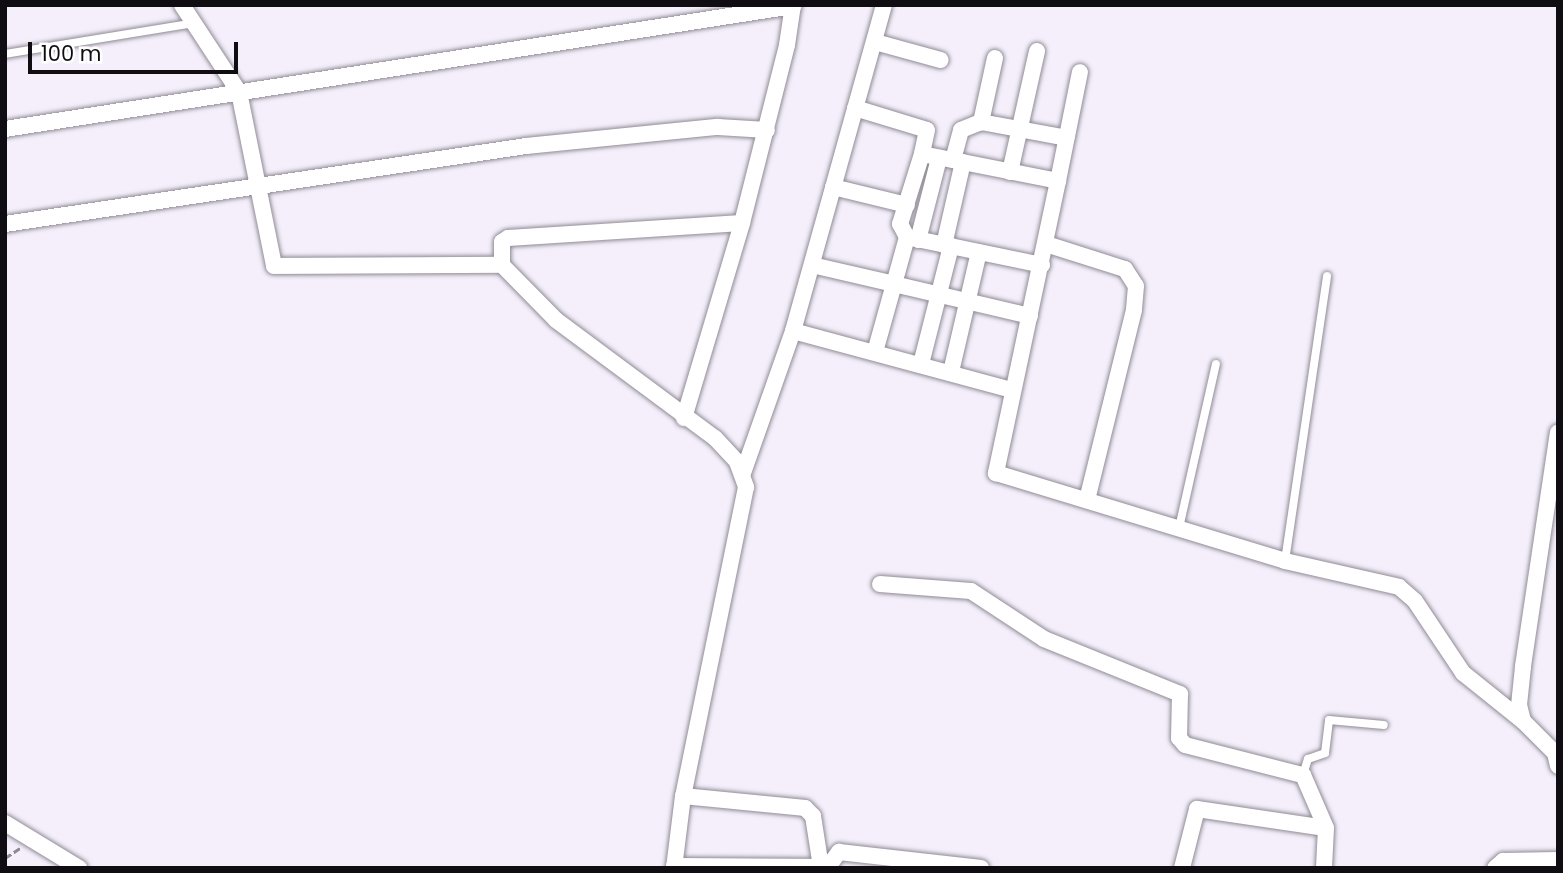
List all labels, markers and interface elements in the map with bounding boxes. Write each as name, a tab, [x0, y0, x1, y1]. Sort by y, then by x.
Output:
scale bar	[32, 28, 242, 72]
text: 100 m	[41, 39, 101, 68]

